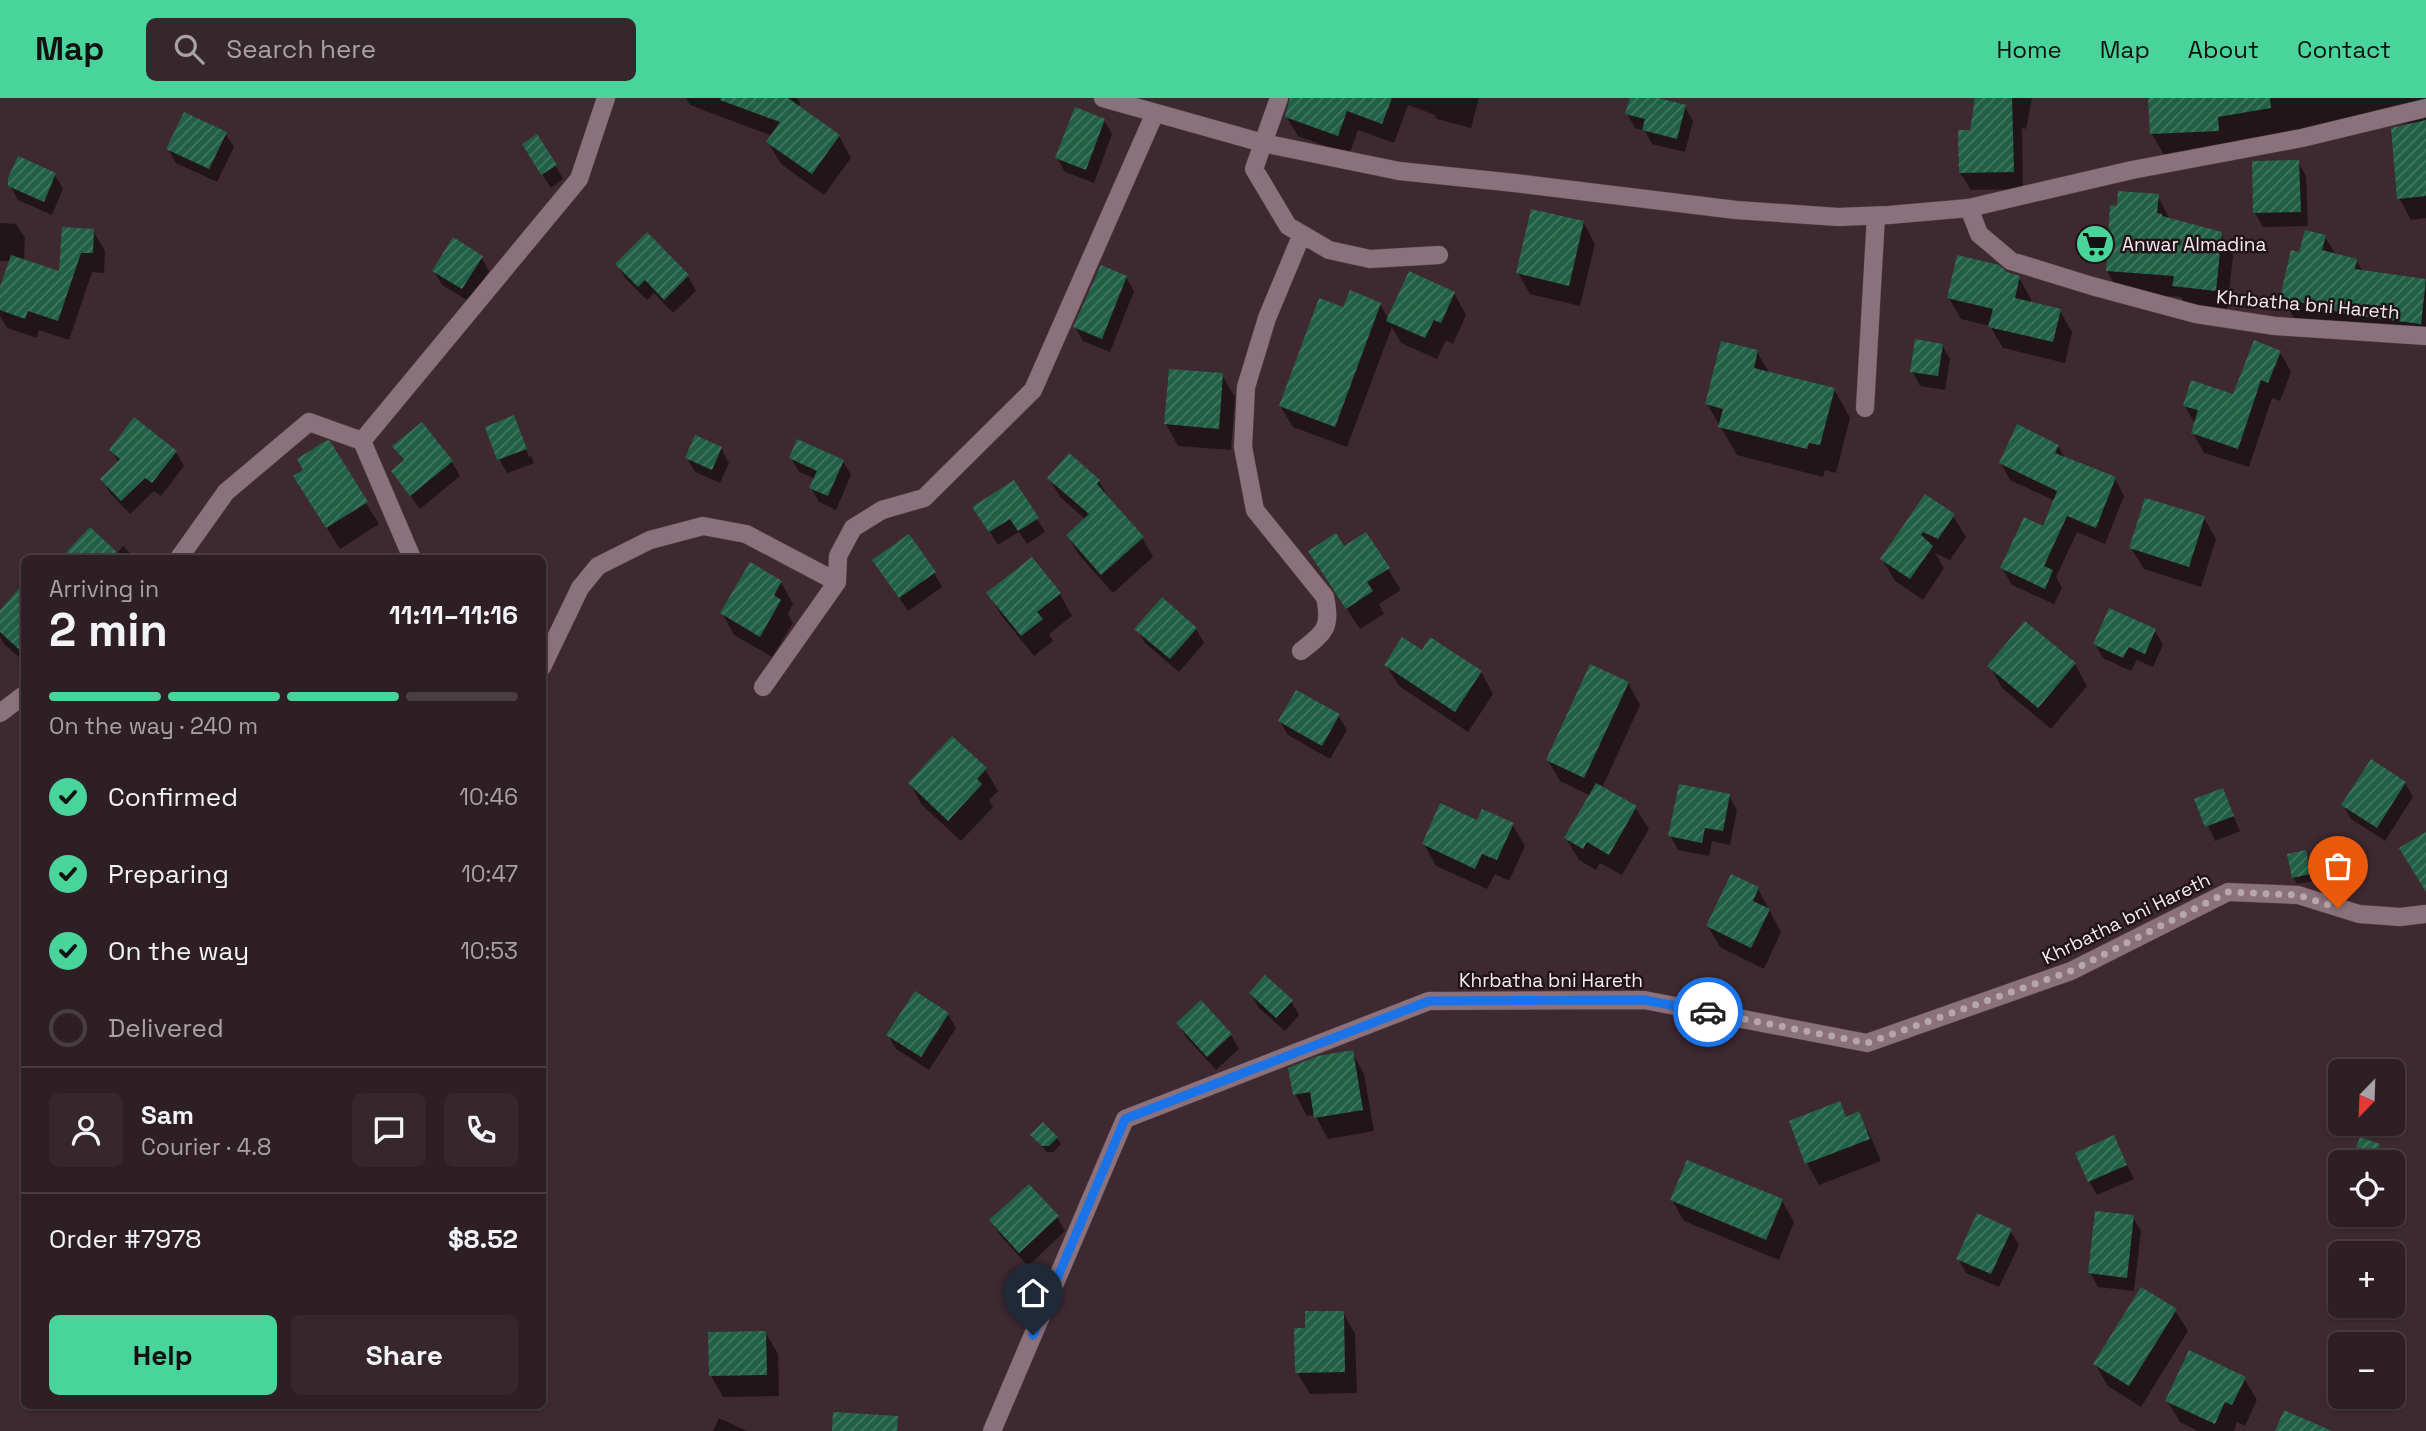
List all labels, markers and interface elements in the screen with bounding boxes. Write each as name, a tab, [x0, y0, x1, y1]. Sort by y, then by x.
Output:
search box	[146, 18, 636, 81]
text: Map	[35, 28, 104, 70]
icon: search	[170, 30, 208, 68]
text: Search here	[226, 32, 376, 66]
text: Home	[1996, 34, 2062, 65]
text: Map	[2100, 34, 2150, 65]
text: About	[2188, 34, 2259, 65]
text: Contact	[2297, 34, 2391, 65]
supermarket icon: Anwar Almadina	[2074, 223, 2116, 265]
place label: Anwar Almadina	[2122, 232, 2266, 257]
street label: Khrbatha bni Hareth	[2215, 284, 2401, 325]
text: Arriving in	[49, 574, 159, 604]
text: 11:11–11:16	[389, 598, 518, 632]
text: 2 min	[49, 601, 168, 659]
text: On the way · 240 m	[49, 711, 258, 741]
icon: check	[49, 778, 87, 816]
text: Confirmed	[108, 780, 238, 814]
text: 10:46	[459, 782, 518, 812]
pin	[2308, 836, 2368, 908]
icon: bag	[2319, 847, 2357, 885]
icon: check	[49, 855, 87, 893]
text: Preparing	[108, 857, 229, 891]
text: 10:47	[461, 859, 518, 889]
street label: Khrbatha bni Hareth	[2038, 867, 2214, 970]
icon: check	[49, 932, 87, 970]
text: On the way	[108, 934, 249, 968]
text: 10:53	[460, 936, 518, 966]
street label: Khrbatha bni Hareth	[1459, 968, 1643, 993]
courier	[1673, 977, 1743, 1047]
icon: car	[1689, 993, 1727, 1031]
text: Delivered	[108, 1011, 224, 1045]
north arrow	[2328, 1059, 2404, 1136]
map controls	[2328, 1059, 2405, 1409]
button: person	[49, 1093, 123, 1167]
button: chat	[352, 1093, 426, 1167]
button: phone	[444, 1093, 518, 1167]
text: Sam	[141, 1098, 194, 1132]
text: Courier · 4.8	[141, 1132, 271, 1162]
button: locate	[2328, 1150, 2405, 1227]
text: Order #7978	[49, 1222, 202, 1256]
text: $8.52	[448, 1222, 518, 1256]
button: +	[2328, 1241, 2405, 1318]
pin	[1003, 1263, 1063, 1335]
icon: home	[1014, 1274, 1052, 1312]
button: Help	[49, 1315, 277, 1395]
button: Share	[291, 1315, 518, 1395]
button: −	[2328, 1332, 2405, 1409]

